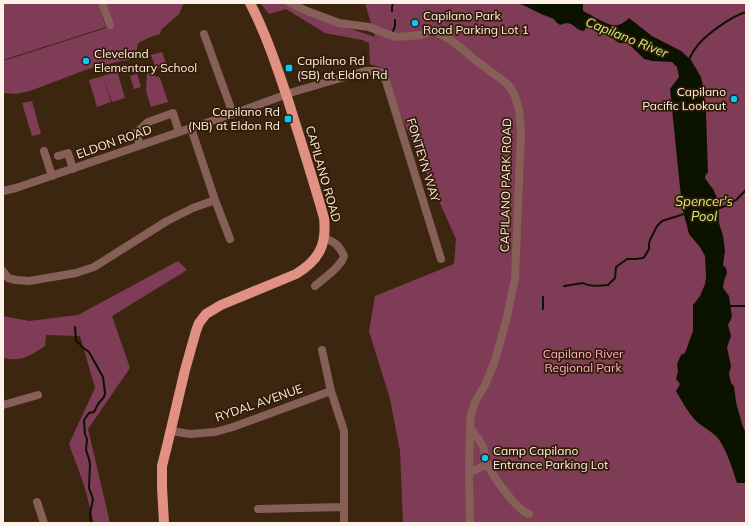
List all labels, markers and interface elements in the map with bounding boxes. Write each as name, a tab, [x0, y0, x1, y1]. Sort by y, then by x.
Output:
place label: Capilano Park Road Parking Lot 1	[423, 8, 529, 37]
water label: Capilano River	[583, 13, 672, 61]
marker: Capilano Park Road Parking Lot 1	[410, 18, 420, 28]
place label: Cleveland Elementary School	[94, 46, 197, 75]
place label: Capilano Rd (SB) at Eldon Rd	[297, 53, 387, 82]
marker: Cleveland Elementary School	[81, 56, 91, 66]
marker: Capilano Rd (SB) at Eldon Rd	[284, 63, 294, 73]
place label: Capilano Pacific Lookout	[642, 84, 726, 113]
marker: Capilano Pacific Lookout	[729, 94, 739, 104]
place label: Capilano Rd (NB) at Eldon Rd	[188, 104, 280, 133]
marker: Capilano Rd (NB) at Eldon Rd	[283, 114, 293, 124]
street label: FONTEYN WAY	[404, 116, 444, 204]
street label: CAPILANO PARK ROAD	[497, 118, 514, 252]
street label: ELDON ROAD	[74, 122, 154, 161]
street label: CAPILANO ROAD	[303, 124, 344, 224]
water label: Spencer's Pool	[675, 193, 733, 224]
park label: Capilano River Regional Park	[543, 346, 624, 375]
street label: RYDAL AVENUE	[213, 381, 304, 424]
place label: Camp Capilano Entrance Parking Lot	[493, 443, 608, 472]
marker: Camp Capilano Entrance Parking Lot	[480, 453, 490, 463]

